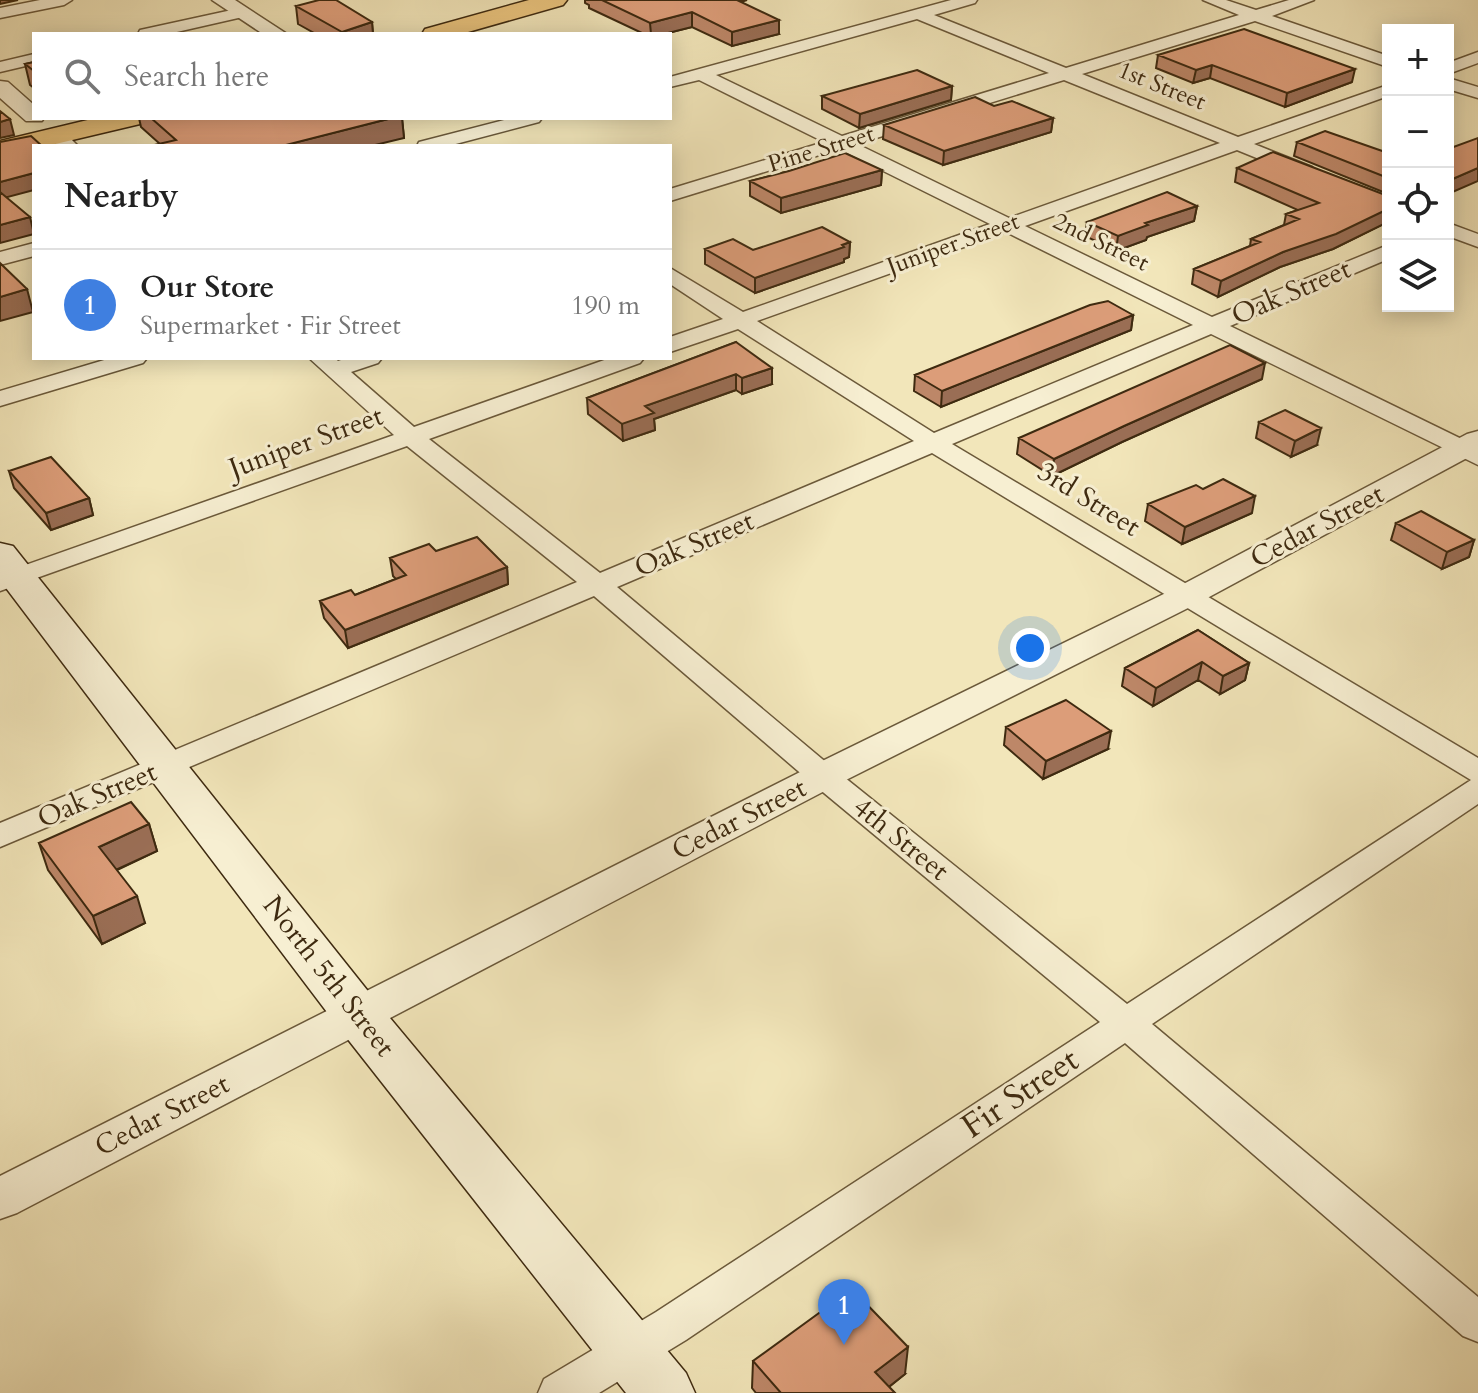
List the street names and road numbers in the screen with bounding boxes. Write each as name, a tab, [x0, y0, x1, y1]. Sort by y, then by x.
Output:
street label: 1st Street	[1113, 53, 1211, 119]
street label: Pine Street	[764, 117, 879, 181]
street label: Juniper Street	[880, 205, 1024, 284]
street label: 2nd Street	[1048, 205, 1155, 280]
street label: Oak Street	[1226, 250, 1357, 334]
street label: Juniper Street	[220, 397, 388, 489]
street label: 3rd Street	[1030, 453, 1148, 545]
street label: Cedar Street	[1244, 475, 1391, 577]
street label: Oak Street	[629, 502, 760, 586]
street label: Oak Street	[32, 753, 163, 837]
street label: Cedar Street	[665, 769, 813, 869]
street label: 4th Street	[845, 789, 957, 890]
street label: North 5th Street	[254, 888, 404, 1064]
street label: Fir Street	[952, 1037, 1088, 1149]
street label: Cedar Street	[88, 1065, 236, 1165]

